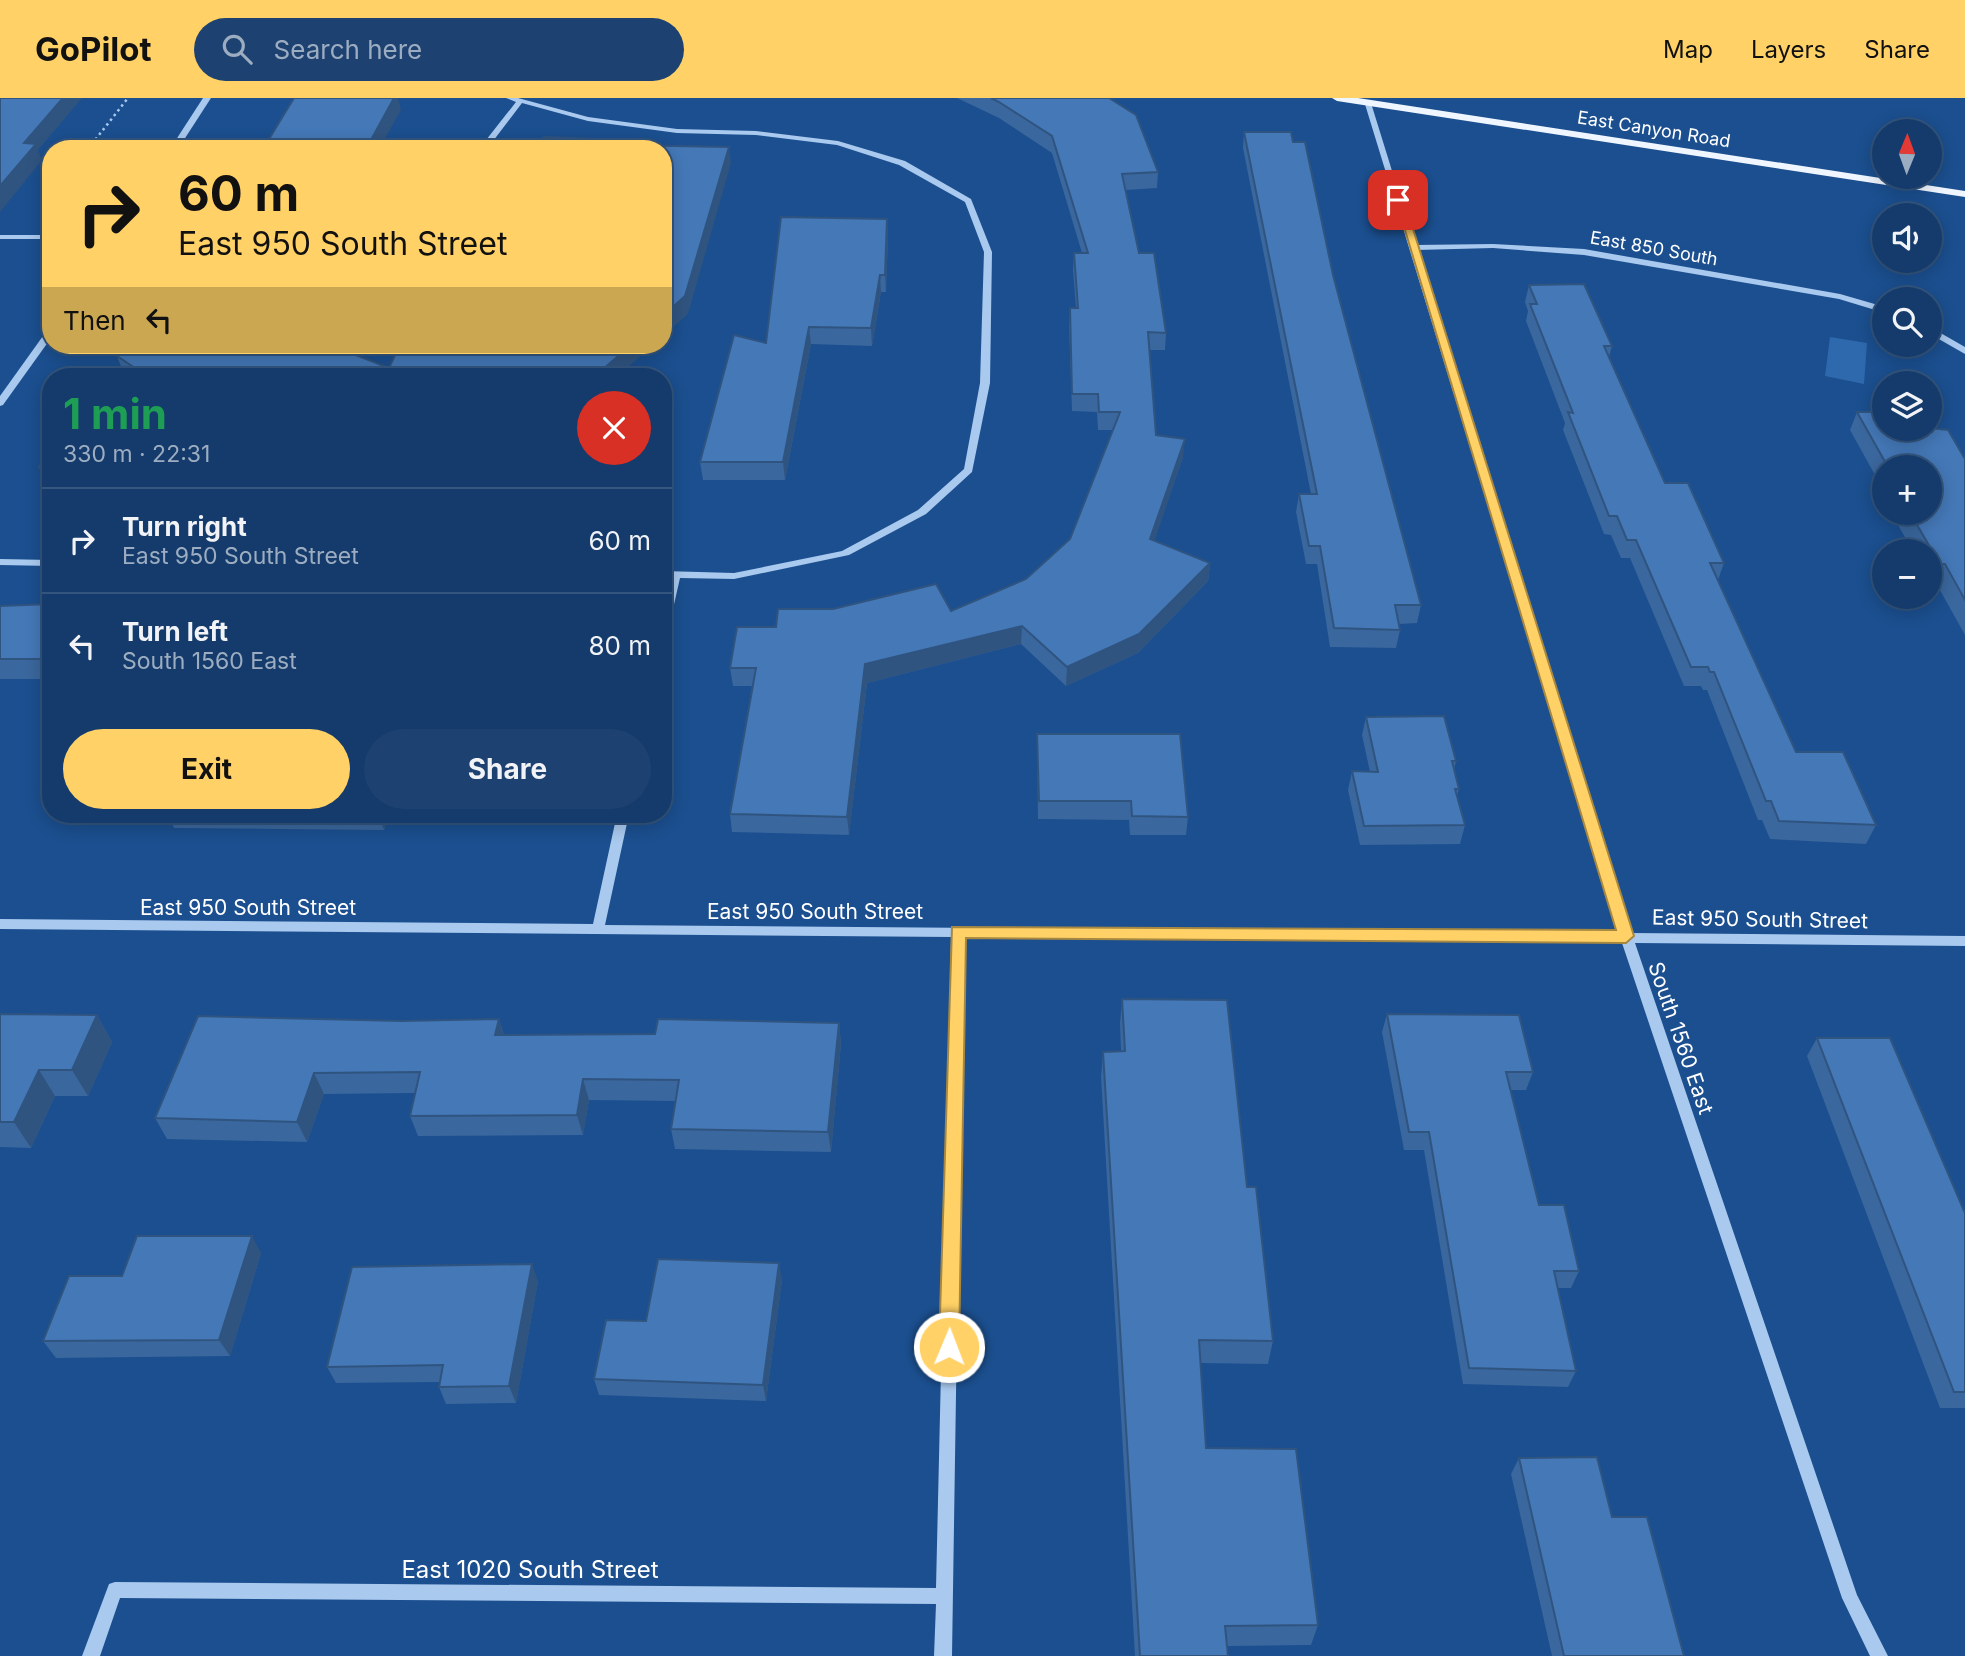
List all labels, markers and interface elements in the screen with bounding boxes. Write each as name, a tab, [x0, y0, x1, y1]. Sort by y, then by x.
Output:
search box	[194, 18, 684, 81]
text: GoPilot	[35, 29, 152, 69]
icon: search	[218, 30, 256, 68]
text: Search here	[274, 34, 422, 65]
text: Map	[1663, 35, 1713, 64]
text: Layers	[1751, 35, 1826, 64]
text: Share	[1864, 35, 1930, 64]
street label: East Canyon Road	[1576, 107, 1732, 151]
north arrow	[1872, 119, 1942, 189]
map controls	[1872, 119, 1942, 609]
text: 60 m	[178, 164, 299, 223]
icon: right	[63, 168, 154, 259]
pin	[1368, 170, 1428, 230]
icon: arrive	[1379, 181, 1417, 219]
button: sound	[1872, 203, 1942, 273]
text: East 950 South Street	[178, 224, 507, 263]
street label: East 850 South	[1588, 226, 1720, 270]
button: search	[1872, 287, 1942, 357]
icon: left	[140, 301, 178, 339]
text: Then	[63, 305, 126, 336]
button: layers	[1872, 371, 1942, 441]
text: 1 min	[63, 388, 167, 439]
button: close	[577, 391, 651, 465]
text: 330 m · 22:31	[63, 440, 210, 468]
button: +	[1872, 455, 1942, 525]
text: Turn right	[122, 511, 247, 542]
icon: right	[63, 522, 101, 560]
text: 60 m	[588, 525, 651, 556]
button: −	[1872, 539, 1942, 609]
text: East 950 South Street	[122, 542, 359, 570]
text: Turn left	[122, 616, 228, 647]
icon: left	[63, 627, 101, 665]
text: 80 m	[588, 630, 651, 661]
text: South 1560 East	[122, 647, 297, 675]
button: Exit	[63, 729, 350, 809]
button: Share	[364, 729, 651, 809]
street label: East 950 South Street	[140, 895, 356, 920]
street label: East 950 South Street	[707, 899, 923, 924]
street label: East 950 South Street	[1652, 905, 1868, 933]
street label: South 1560 East	[1643, 959, 1719, 1118]
position arrow	[912, 1310, 986, 1384]
street label: East 1020 South Street	[401, 1555, 659, 1584]

